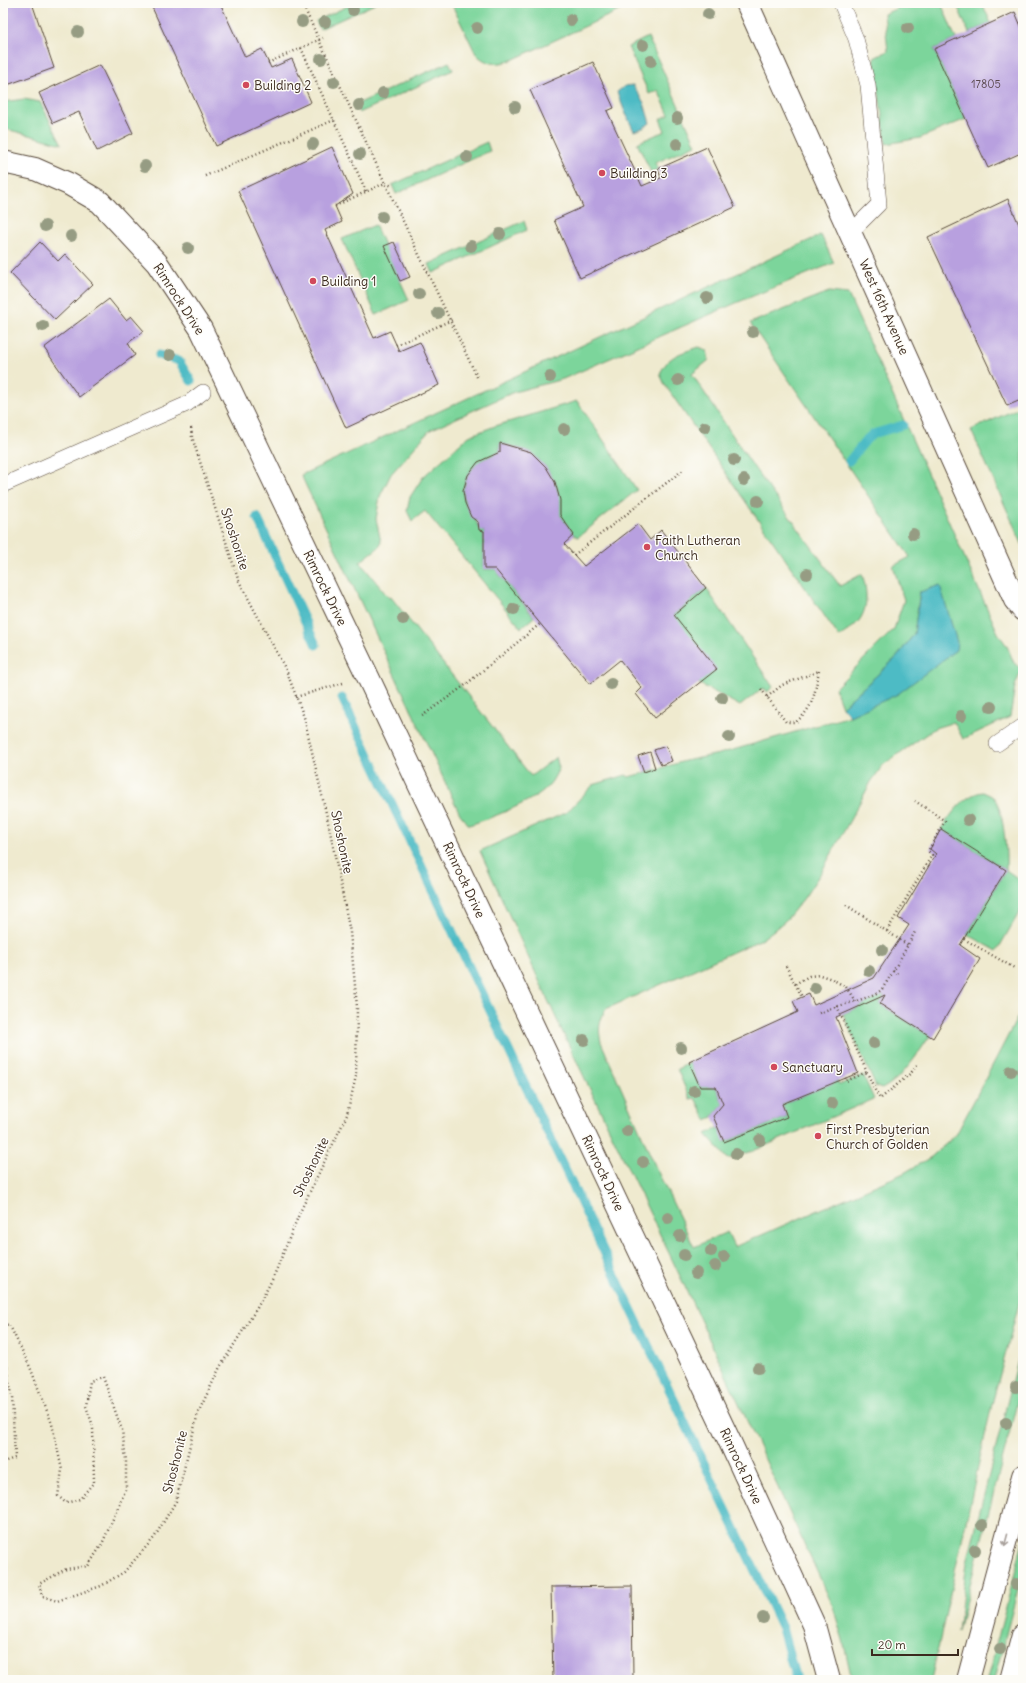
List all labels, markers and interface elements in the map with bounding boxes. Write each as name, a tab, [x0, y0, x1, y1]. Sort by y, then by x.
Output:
place label: Building 2	[254, 77, 312, 94]
house number: 17805	[971, 77, 1001, 91]
marker: Building 2	[241, 80, 251, 90]
place label: Building 3	[610, 165, 668, 182]
marker: Building 3	[597, 168, 607, 178]
street label: West 16th Avenue	[855, 257, 913, 357]
street label: Rimrock Drive	[149, 260, 209, 338]
place label: Building 1	[321, 273, 377, 290]
marker: Building 1	[308, 276, 318, 286]
street label: Shoshonite	[217, 506, 253, 572]
place label: Faith Lutheran Church	[655, 532, 741, 564]
marker: Faith Lutheran Church	[642, 542, 652, 552]
street label: Rimrock Drive	[299, 547, 351, 629]
street label: Shoshonite	[327, 809, 357, 875]
street label: Rimrock Drive	[439, 839, 489, 921]
place label: Sanctuary	[782, 1059, 843, 1076]
marker: Sanctuary	[769, 1062, 779, 1072]
place label: First Presbyterian Church of Golden	[826, 1121, 930, 1153]
marker: First Presbyterian Church of Golden	[813, 1131, 823, 1141]
street label: Rimrock Drive	[578, 1132, 628, 1214]
street label: Shoshonite	[289, 1134, 333, 1200]
street label: Rimrock Drive	[716, 1425, 766, 1507]
street label: Shoshonite	[159, 1429, 191, 1495]
one-way arrow	[1002, 1533, 1009, 1546]
scale bar	[872, 1631, 958, 1657]
text: 20 m	[878, 1637, 906, 1652]

